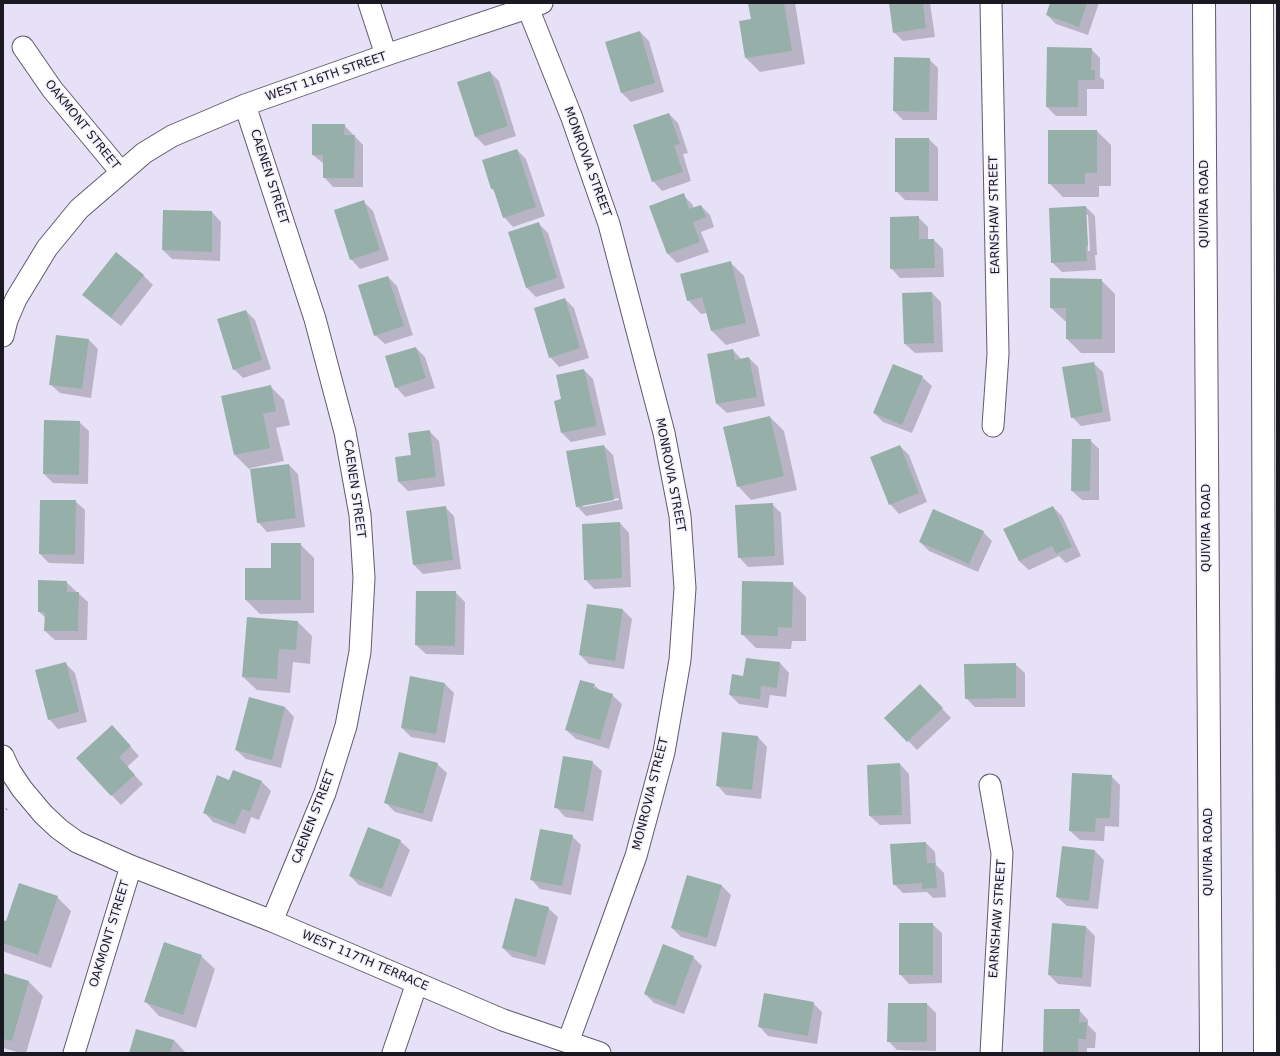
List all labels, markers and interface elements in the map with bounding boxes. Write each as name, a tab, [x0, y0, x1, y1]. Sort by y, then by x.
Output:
street label: WEST 116TH STREET	[264, 50, 388, 104]
street label: OAKMONT STREET	[41, 77, 123, 173]
street label: MONROVIA STREET	[560, 105, 614, 219]
street label: CAENEN STREET	[247, 128, 291, 226]
street label: EARNSHAW STREET	[987, 156, 1003, 274]
street label: QUIVIRA ROAD	[1198, 160, 1212, 248]
street label: MONROVIA STREET	[652, 417, 688, 533]
street label: CAENEN STREET	[340, 439, 368, 539]
street label: QUIVIRA ROAD	[1200, 484, 1214, 572]
street label: MONROVIA STREET	[630, 736, 672, 852]
street label: CAENEN STREET	[289, 768, 339, 866]
street label: QUIVIRA ROAD	[1202, 808, 1216, 896]
street label: EARNSHAW STREET	[987, 859, 1009, 979]
street label: OAKMONT STREET	[87, 879, 133, 989]
street label: WEST 117TH TERRACE	[299, 928, 431, 994]

